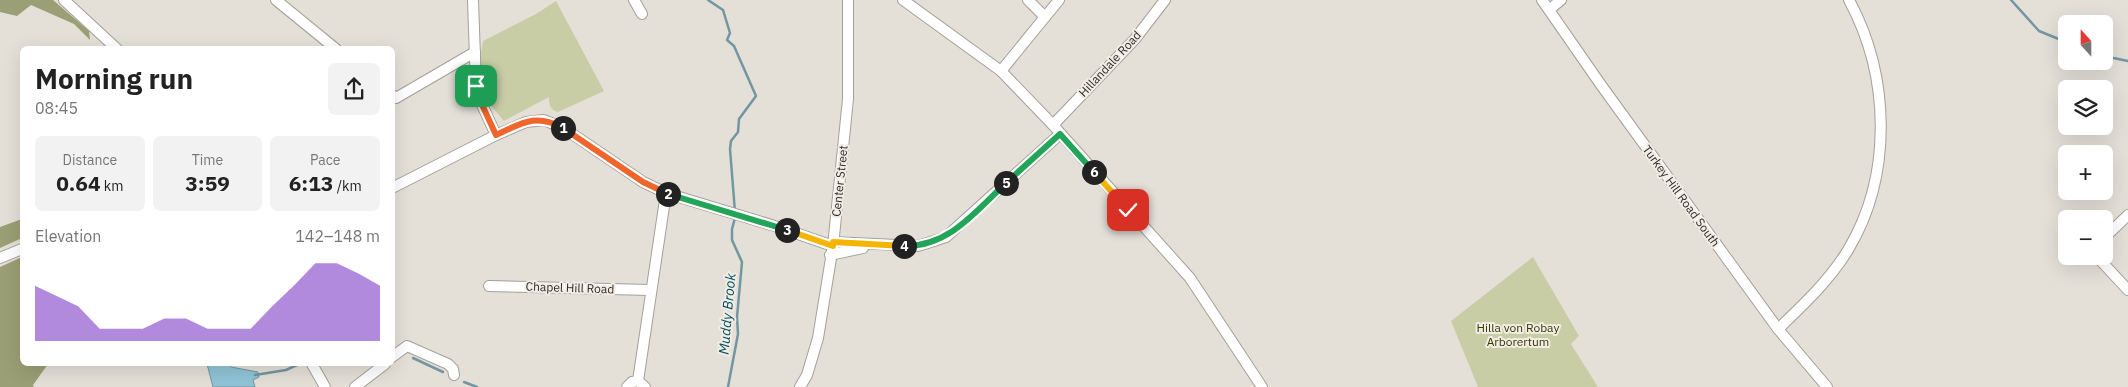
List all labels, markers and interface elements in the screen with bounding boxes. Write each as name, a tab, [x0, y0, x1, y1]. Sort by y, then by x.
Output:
north arrow	[2058, 15, 2112, 70]
map controls	[2058, 15, 2113, 265]
street label: Hillandale Road	[1075, 28, 1144, 100]
text: Morning run	[35, 60, 193, 97]
button: share	[328, 63, 380, 115]
pin	[455, 65, 497, 107]
icon: arrive	[462, 72, 490, 100]
button: layers	[2058, 80, 2113, 135]
text: 08:45	[35, 98, 78, 118]
pin: 1	[550, 116, 576, 140]
text: 1	[559, 119, 568, 137]
street label: Turkey Hill Road South	[1640, 142, 1723, 249]
street label: Center Street	[828, 144, 851, 217]
button: +	[2058, 145, 2113, 200]
text: Distance	[63, 151, 117, 169]
text: Time	[192, 151, 223, 169]
text: Pace	[310, 151, 340, 169]
pin: 6	[1082, 160, 1106, 184]
text: 6	[1090, 163, 1099, 181]
text: 0.64	[56, 169, 101, 197]
text: 3:59	[185, 169, 230, 197]
text: 6:13	[289, 169, 333, 197]
pin: 5	[994, 170, 1018, 196]
text: 5	[1002, 174, 1011, 192]
text: km	[101, 177, 123, 195]
text: /km	[333, 177, 362, 195]
pin: 2	[656, 182, 680, 206]
text: 2	[664, 185, 673, 203]
pin	[1107, 189, 1149, 231]
icon: check	[1114, 196, 1142, 224]
button: −	[2058, 210, 2113, 265]
pin: 3	[774, 218, 800, 242]
text: 3	[783, 221, 792, 239]
text: Elevation	[35, 226, 101, 246]
text: 142–148 m	[295, 226, 380, 246]
pin: 4	[892, 234, 916, 258]
text: 4	[900, 237, 909, 255]
water label: Muddy Brook	[714, 272, 740, 355]
street label: Chapel Hill Road	[525, 278, 615, 297]
park label: Hilla von Robay Arborertum	[1477, 320, 1559, 349]

